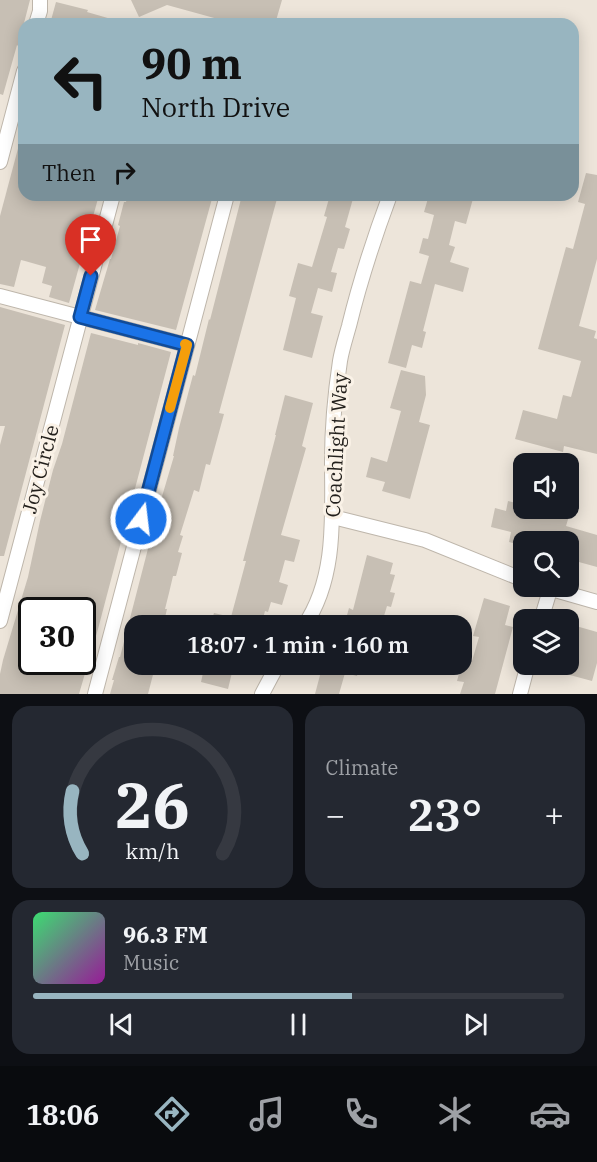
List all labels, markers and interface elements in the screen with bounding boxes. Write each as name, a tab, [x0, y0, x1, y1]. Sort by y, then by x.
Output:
text: 90 m	[141, 36, 242, 91]
icon: left	[42, 42, 120, 120]
text: North Drive	[141, 89, 290, 124]
icon: right	[108, 156, 141, 189]
text: Then	[42, 158, 96, 187]
pin	[65, 214, 116, 276]
icon: arrive	[74, 223, 107, 256]
street label: Coachlight Way	[319, 372, 353, 518]
street label: Joy Circle	[15, 422, 65, 516]
map controls	[513, 453, 579, 675]
button: sound	[513, 453, 579, 519]
position arrow	[109, 487, 173, 551]
button: search	[513, 531, 579, 597]
speed limit sign: 30	[18, 597, 96, 675]
button: layers	[513, 609, 579, 675]
text: 18:07 · 1 min · 160 m	[187, 630, 409, 659]
text: Climate	[326, 754, 398, 781]
text: 26	[115, 764, 190, 845]
text: 23°	[407, 785, 482, 843]
text: −	[326, 793, 345, 836]
text: +	[544, 793, 564, 836]
text: km/h	[125, 837, 179, 865]
text: 96.3 FM	[123, 920, 208, 949]
text: Music	[123, 949, 179, 976]
icon: previous	[105, 1008, 138, 1041]
icon: pause	[282, 1008, 315, 1041]
icon: next	[459, 1008, 492, 1041]
icon: directions	[151, 1093, 193, 1135]
icon: music	[246, 1093, 288, 1135]
icon: phone	[340, 1093, 382, 1135]
icon: climate	[434, 1093, 476, 1135]
icon: car	[529, 1093, 571, 1135]
text: 18:06	[26, 1097, 99, 1132]

